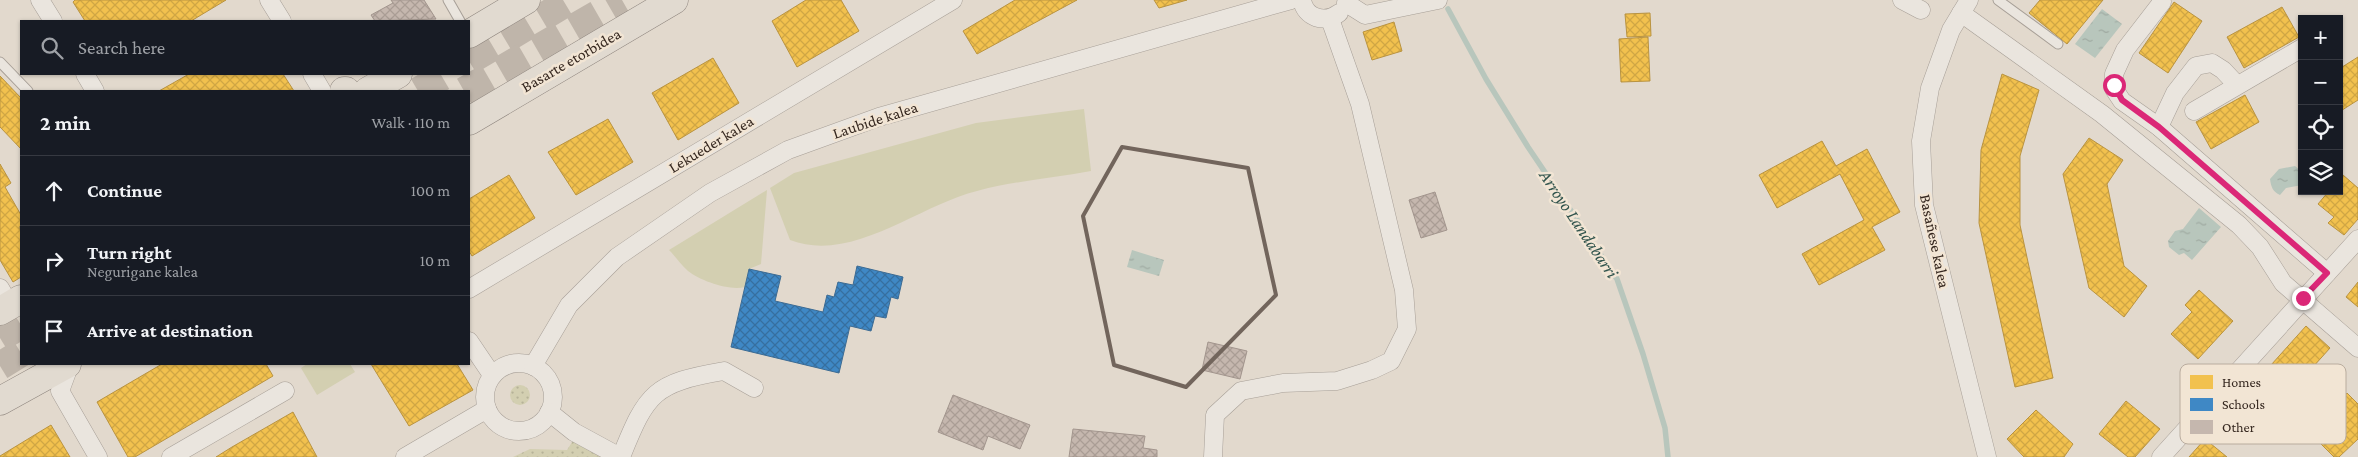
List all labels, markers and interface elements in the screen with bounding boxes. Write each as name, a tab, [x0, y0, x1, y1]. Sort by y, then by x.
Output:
map controls	[2298, 15, 2343, 195]
button: +	[2298, 15, 2343, 60]
search box	[20, 20, 470, 75]
street label: Basarte etorbidea	[518, 24, 624, 95]
icon: search	[38, 34, 66, 62]
text: Search here	[78, 37, 165, 58]
button: −	[2298, 60, 2343, 105]
route start	[2103, 74, 2126, 97]
street label: Laubide kalea	[830, 98, 920, 142]
button: locate	[2298, 105, 2343, 150]
text: 2 min	[40, 111, 91, 135]
street label: Lekueder kalea	[666, 112, 757, 176]
text: Walk · 110 m	[371, 114, 450, 131]
button: layers	[2298, 150, 2343, 195]
water label: Arroyo Landabarri	[1535, 165, 1623, 282]
icon: ahead	[40, 177, 68, 205]
text: Continue	[87, 180, 162, 201]
text: 100 m	[411, 182, 450, 199]
street label: Basañese kalea	[1917, 193, 1953, 290]
text: Turn right	[87, 242, 172, 263]
icon: right	[40, 247, 68, 275]
text: 10 m	[420, 252, 450, 269]
text: Negurigane kalea	[87, 263, 198, 280]
route end	[2292, 287, 2315, 310]
icon: arrive	[40, 317, 68, 345]
text: Arrive at destination	[87, 320, 253, 341]
legend	[2180, 364, 2346, 444]
text: Homes	[2222, 374, 2261, 390]
text: Schools	[2222, 396, 2265, 412]
text: Other	[2222, 419, 2255, 435]

